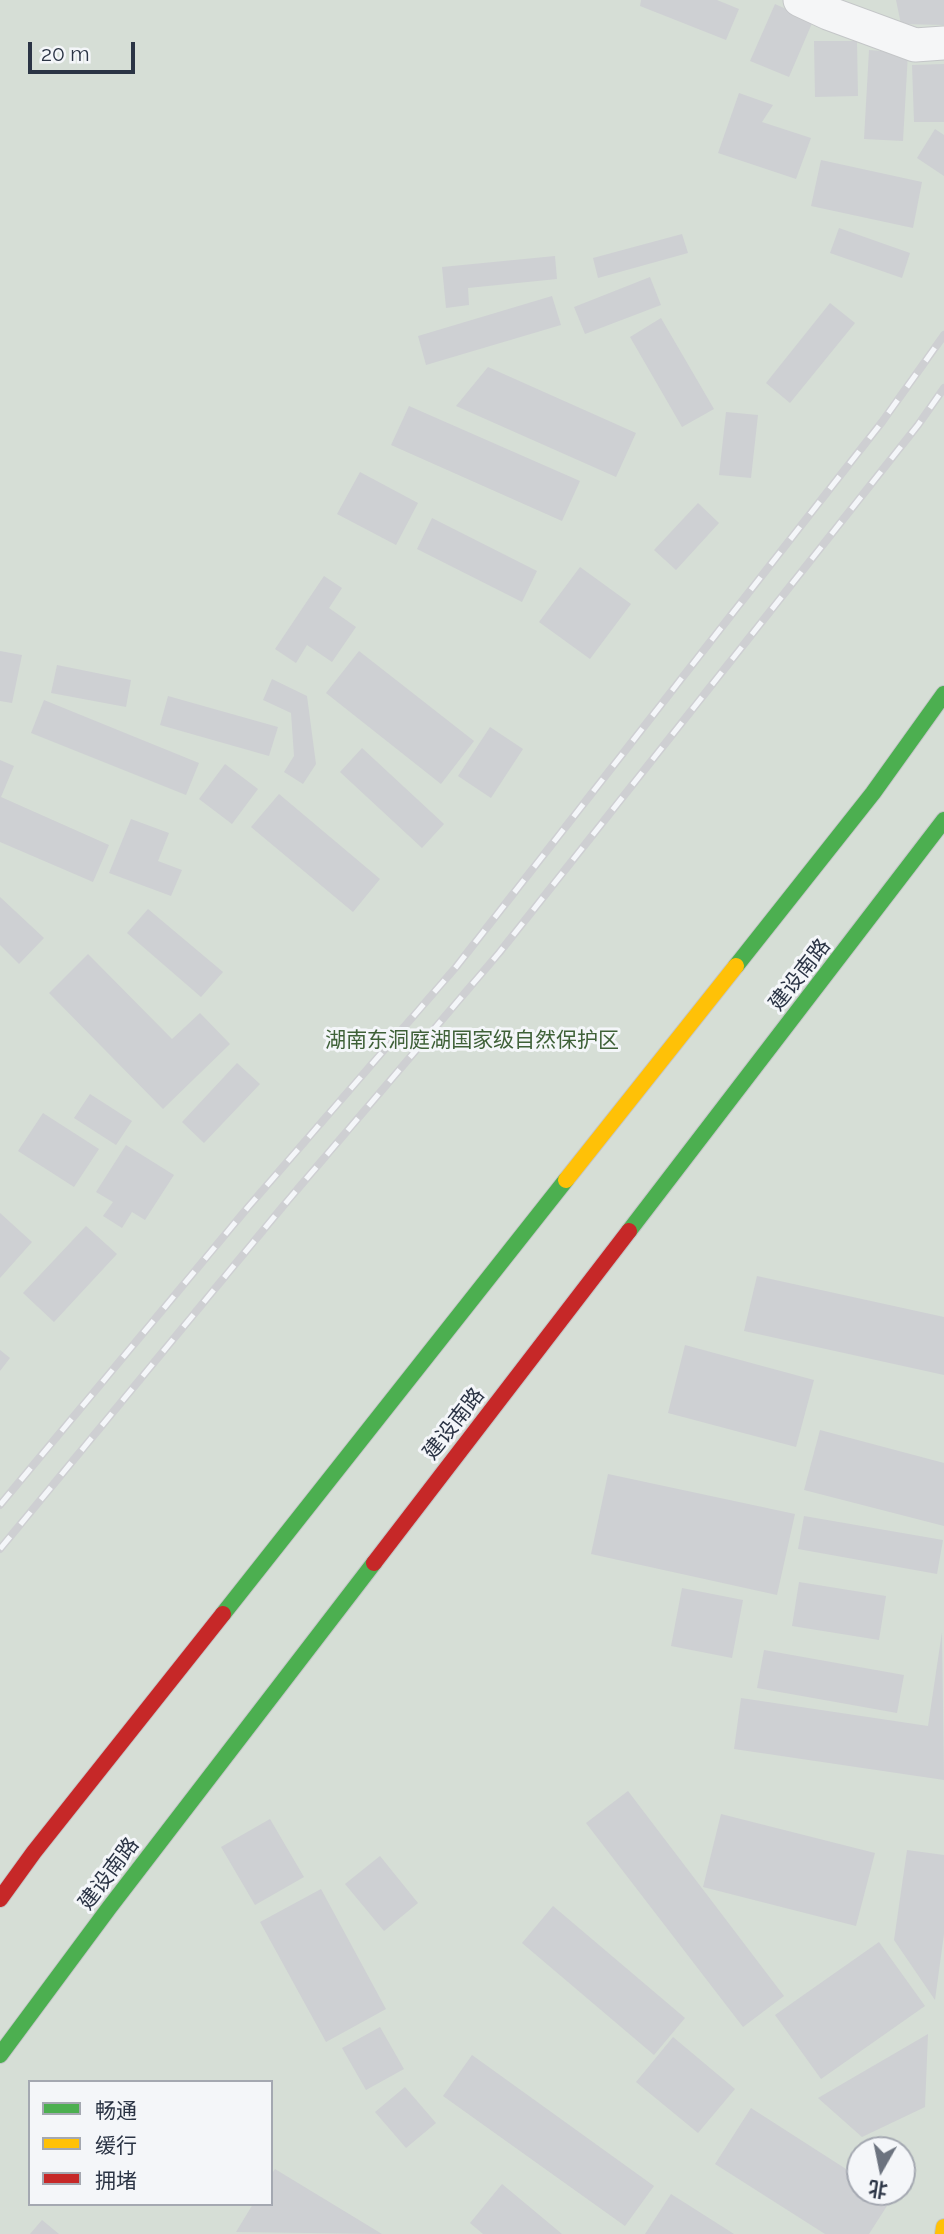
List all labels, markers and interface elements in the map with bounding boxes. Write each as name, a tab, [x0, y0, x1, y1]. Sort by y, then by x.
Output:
scale bar	[32, 28, 138, 72]
text: 20 m	[41, 41, 89, 66]
street label: 建设南路	[764, 934, 836, 1016]
park label: 湖南东洞庭湖国家级自然保护区	[325, 1028, 619, 1054]
street label: 建设南路	[418, 1383, 490, 1465]
street label: 建设南路	[74, 1833, 144, 1915]
legend	[28, 2080, 273, 2206]
text: 畅通	[95, 2098, 137, 2123]
text: 缓行	[95, 2133, 137, 2158]
north arrow	[846, 2136, 916, 2206]
text: 拥堵	[95, 2168, 137, 2193]
text: 北	[867, 2177, 889, 2202]

